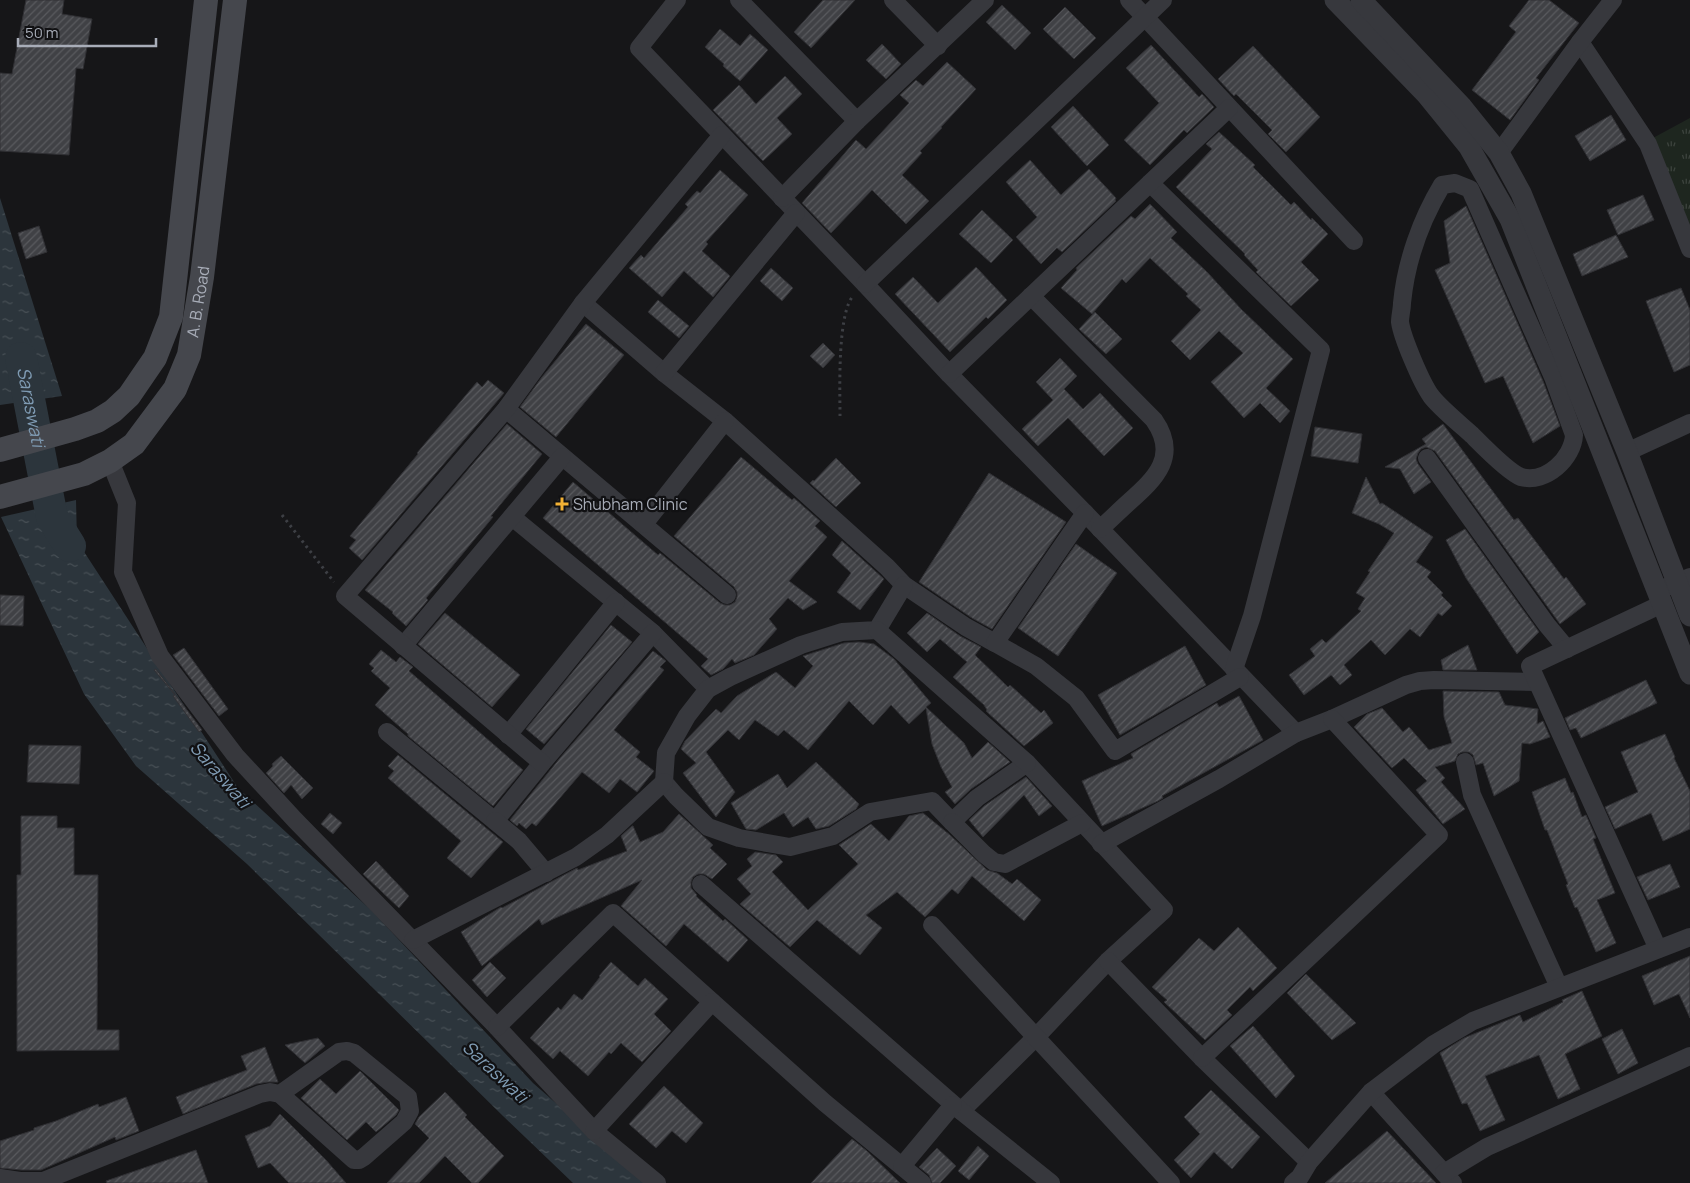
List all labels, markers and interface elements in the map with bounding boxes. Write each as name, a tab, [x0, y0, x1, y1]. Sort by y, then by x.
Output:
scale bar	[18, 15, 155, 47]
text: 50 m	[25, 22, 59, 43]
street label: A. B. Road	[181, 265, 214, 339]
water label: Saraswati	[12, 365, 52, 452]
place label: Shubham Clinic	[573, 493, 688, 515]
marker: Shubham Clinic	[555, 497, 569, 511]
water label: Saraswati	[185, 736, 258, 815]
water label: Saraswati	[458, 1035, 536, 1110]

